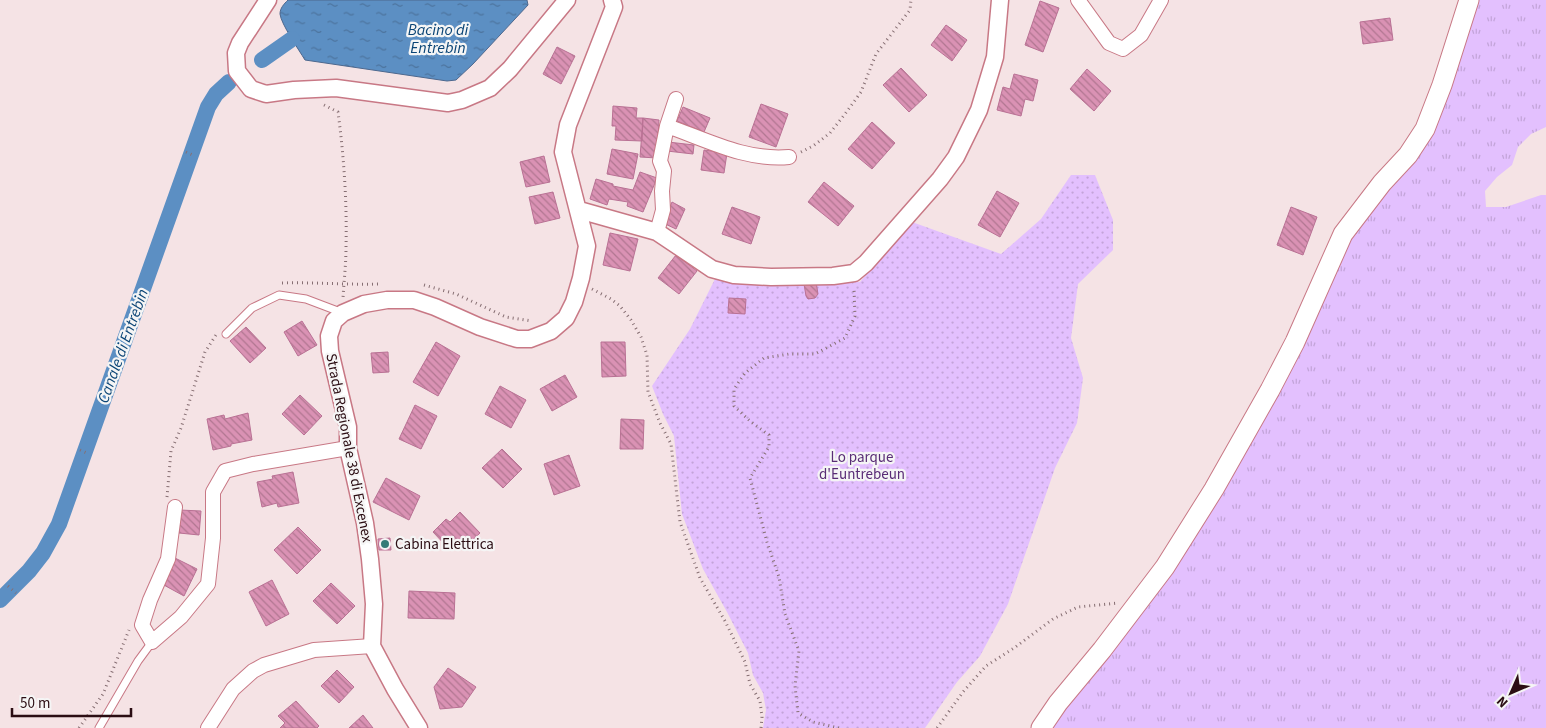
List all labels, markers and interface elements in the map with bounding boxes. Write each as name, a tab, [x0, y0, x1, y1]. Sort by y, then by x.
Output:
water label: Bacino di Entrebin	[408, 19, 469, 59]
water label: Canale di Entrebin	[92, 286, 154, 406]
street label: Strada Regionale 38 di Excenex	[320, 352, 378, 545]
park label: Lo parque d'Euntrebeun	[819, 447, 905, 485]
place label: Cabina Elettrica	[395, 534, 494, 555]
marker: Cabina Elettrica	[379, 538, 391, 550]
north arrow	[1486, 668, 1536, 718]
scale bar	[12, 686, 131, 718]
text: N	[1492, 691, 1513, 712]
text: 50 m	[20, 693, 50, 714]

